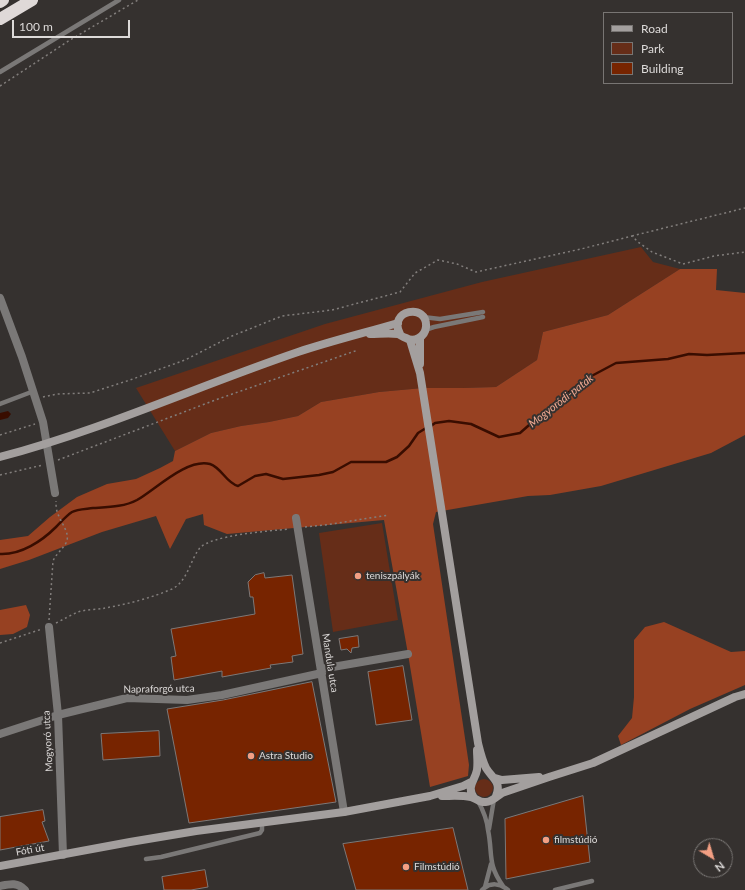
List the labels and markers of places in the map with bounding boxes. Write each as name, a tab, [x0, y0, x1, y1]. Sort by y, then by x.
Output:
place label: teniszpályák	[366, 570, 420, 582]
marker: teniszpályák	[353, 571, 363, 581]
place label: Astra Studio	[259, 750, 313, 762]
marker: Astra Studio	[246, 751, 256, 761]
place label: filmstúdió	[554, 834, 597, 846]
marker: filmstúdió	[541, 835, 551, 845]
place label: Filmstúdió	[414, 861, 460, 873]
marker: Filmstúdió	[401, 862, 411, 872]

